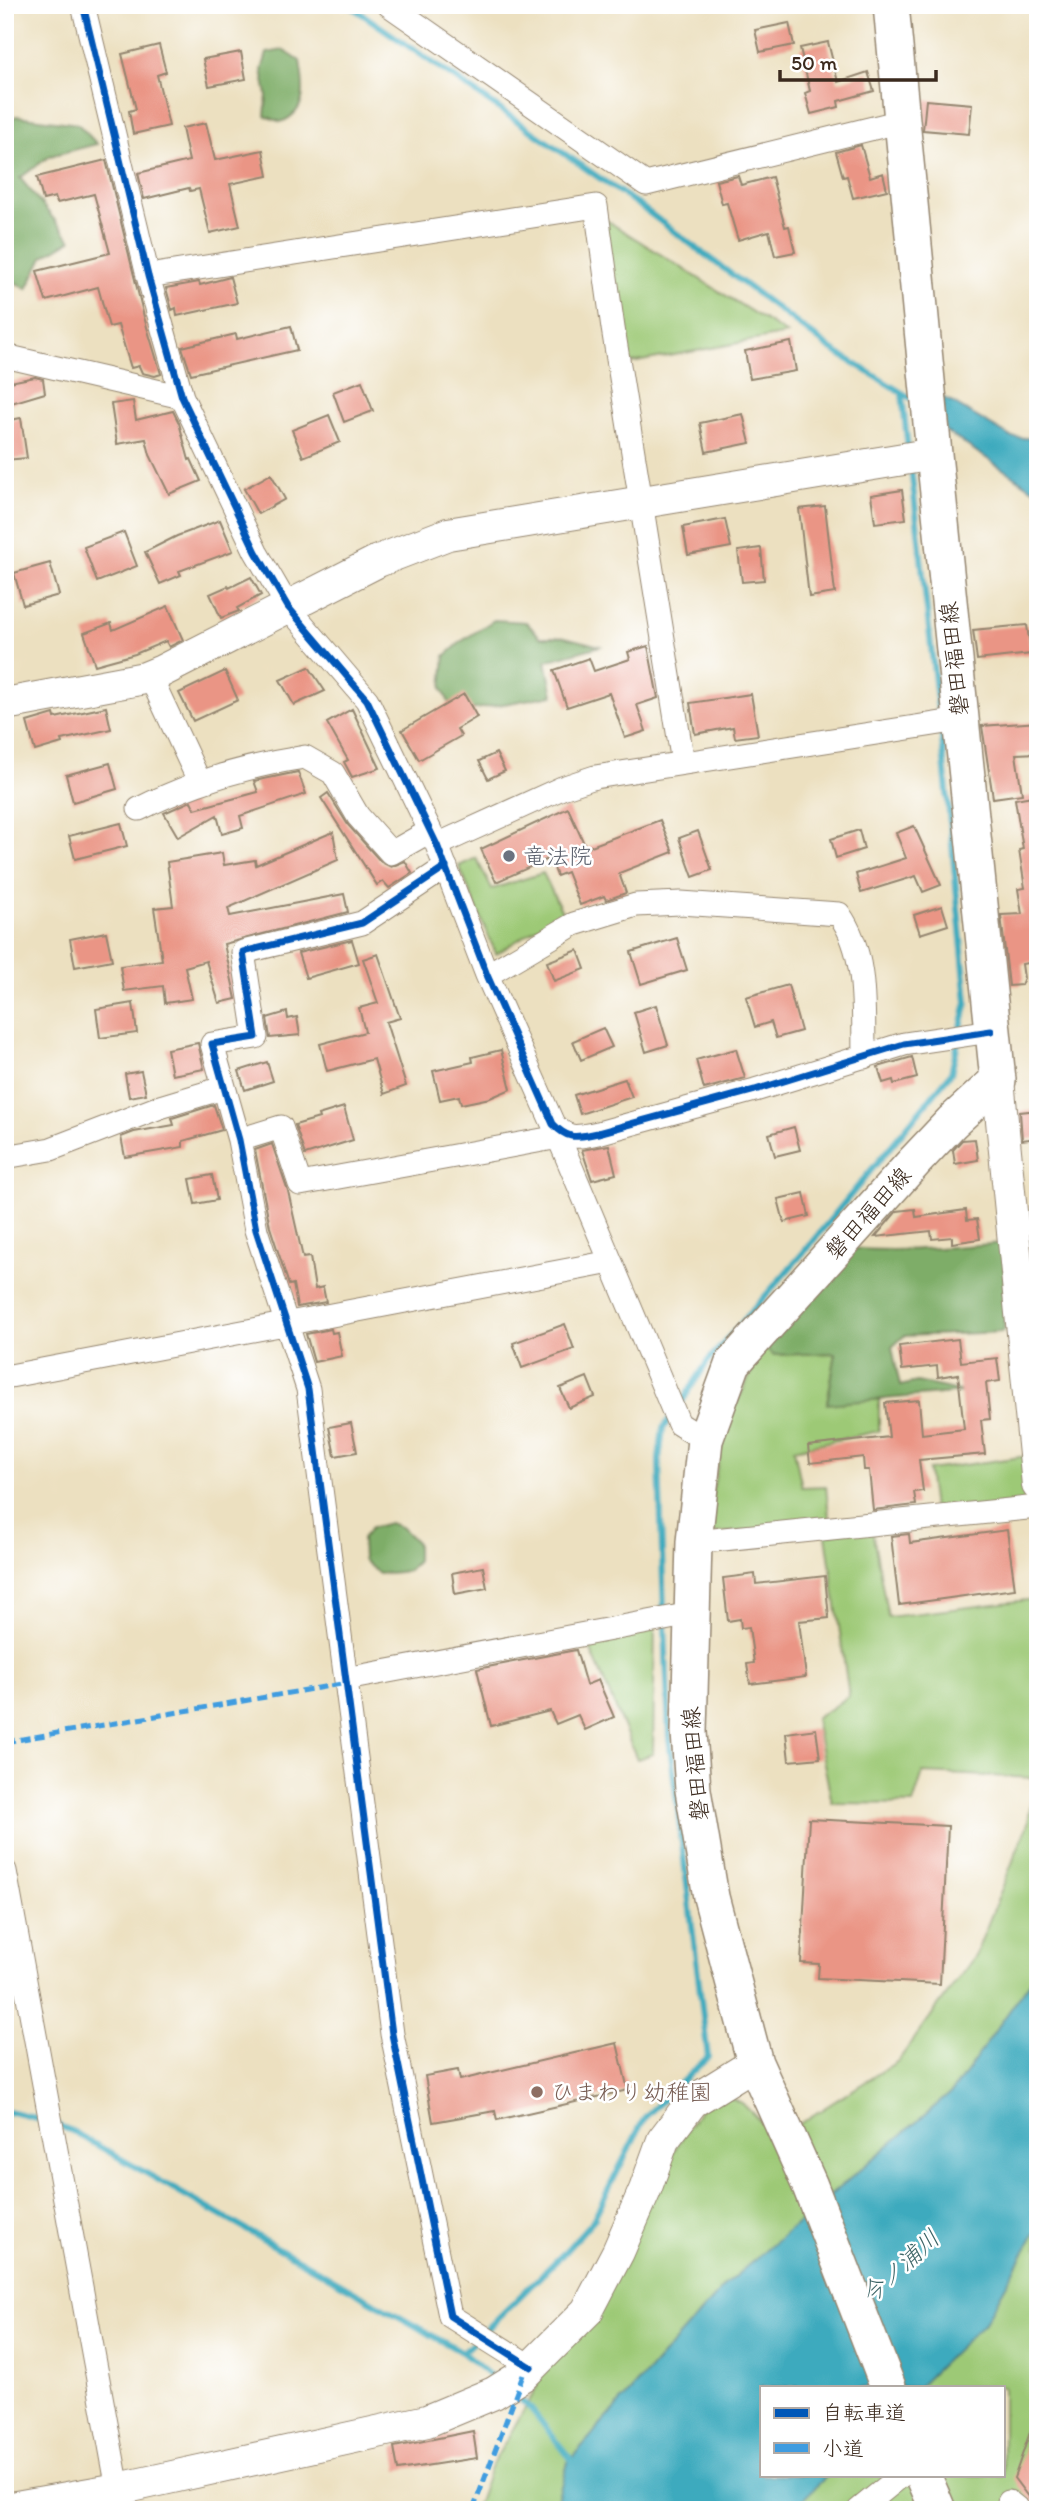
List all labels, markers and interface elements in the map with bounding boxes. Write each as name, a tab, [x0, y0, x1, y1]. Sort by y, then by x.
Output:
scale bar	[780, 38, 936, 82]
text: 50 m	[791, 50, 838, 75]
street label: 磐田福田線	[934, 600, 974, 718]
place label: 竜法院	[523, 842, 592, 870]
marker: 竜法院	[501, 848, 517, 864]
street label: 磐田福田線	[819, 1161, 917, 1265]
street label: 磐田福田線	[676, 1705, 714, 1823]
place label: ひまわり幼稚園	[551, 2078, 712, 2106]
marker: ひまわり幼稚園	[529, 2084, 545, 2100]
water label: 今ノ浦川	[855, 2223, 945, 2309]
legend	[760, 2386, 1004, 2476]
text: 自転車道	[822, 2400, 906, 2425]
text: 小道	[822, 2436, 864, 2461]

